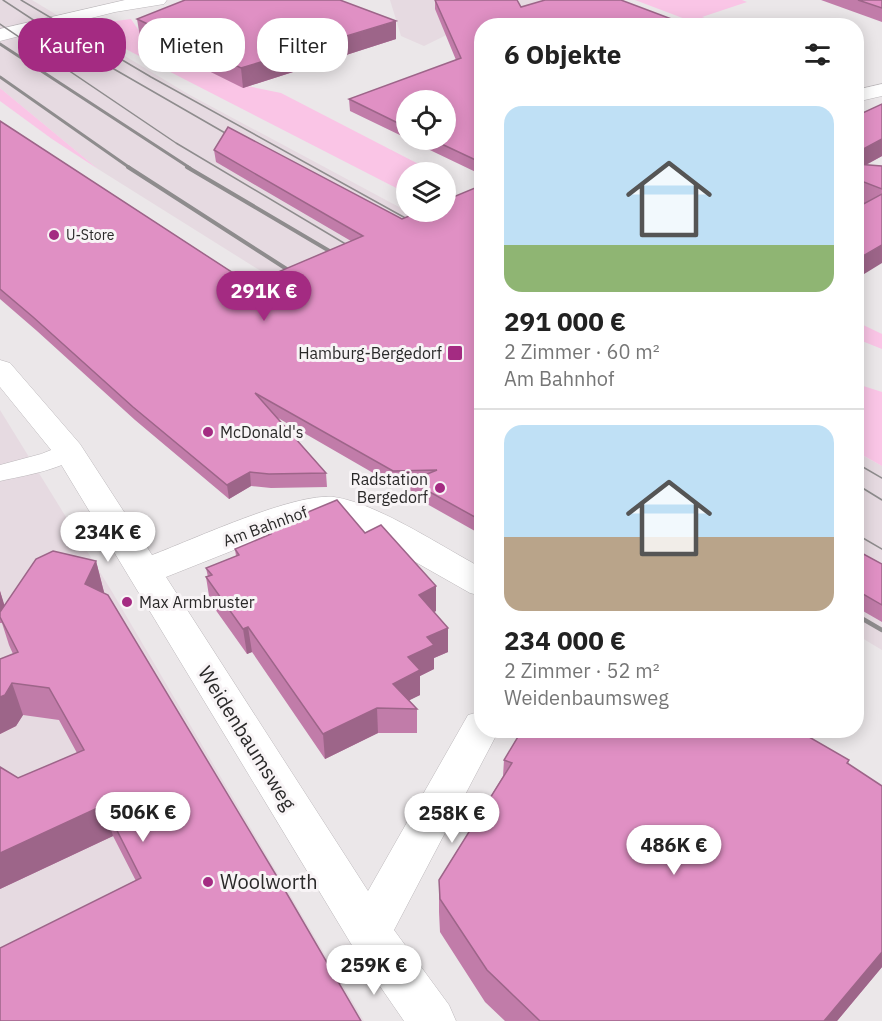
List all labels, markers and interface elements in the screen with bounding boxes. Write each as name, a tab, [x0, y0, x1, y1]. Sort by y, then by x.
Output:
chip: Kaufen	[18, 18, 126, 72]
chip: Mieten	[138, 18, 245, 72]
chip: Filter	[257, 18, 348, 72]
text: 6 Objekte	[504, 37, 621, 71]
icon: filters	[801, 38, 834, 71]
map controls	[396, 90, 456, 222]
button: locate	[396, 90, 456, 150]
icon: home	[615, 145, 723, 253]
button: layers	[396, 162, 456, 222]
place label: U-Store	[66, 226, 115, 244]
marker: U-Store	[47, 228, 61, 242]
pin: 291K €	[215, 271, 313, 322]
text: 291K €	[230, 277, 298, 304]
text: 291 000 €	[504, 304, 626, 338]
text: 2 Zimmer · 60 m²	[504, 338, 660, 365]
place label: Hamburg-Bergedorf	[298, 343, 442, 363]
marker: Hamburg-Bergedorf	[446, 344, 464, 362]
text: Am Bahnhof	[504, 365, 614, 392]
place label: McDonald's	[220, 422, 304, 442]
marker: McDonald's	[201, 425, 215, 439]
icon: home	[615, 464, 723, 572]
place label: Radstation Bergedorf	[351, 469, 428, 507]
marker: Radstation Bergedorf	[433, 481, 447, 495]
street label: Am Bahnhof	[220, 502, 310, 550]
pin: 234K €	[59, 512, 157, 563]
text: 234K €	[74, 518, 142, 545]
place label: Max Armbruster	[139, 592, 255, 612]
marker: Max Armbruster	[120, 595, 134, 609]
text: 234 000 €	[504, 623, 626, 657]
text: 2 Zimmer · 52 m²	[504, 657, 660, 684]
street label: Weidenbaumsweg	[192, 661, 303, 815]
text: Weidenbaumsweg	[504, 684, 669, 711]
pin: 506K €	[94, 792, 192, 843]
pin: 258K €	[403, 793, 501, 844]
text: 506K €	[109, 798, 177, 825]
text: 258K €	[418, 799, 486, 826]
pin: 486K €	[625, 825, 723, 876]
text: 486K €	[640, 831, 708, 858]
place label: Woolworth	[220, 868, 318, 895]
marker: Woolworth	[201, 875, 215, 889]
pin: 259K €	[325, 945, 423, 996]
text: 259K €	[340, 951, 408, 978]

